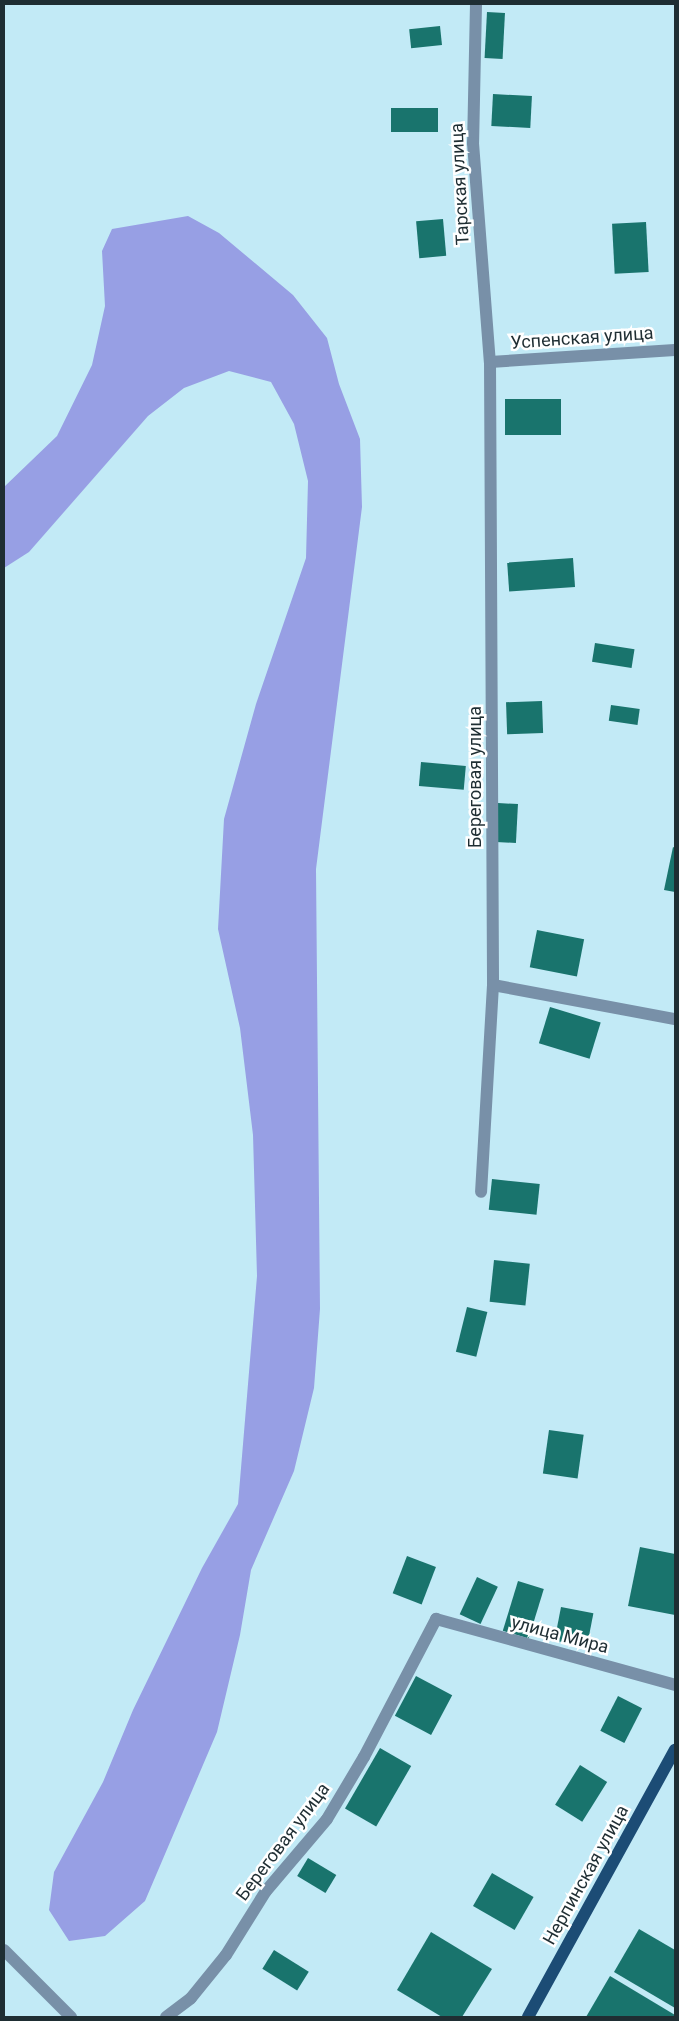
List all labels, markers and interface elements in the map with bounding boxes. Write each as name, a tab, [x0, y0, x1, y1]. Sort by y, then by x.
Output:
street label: Тарская улица	[446, 122, 474, 246]
street label: Успенская улица	[510, 322, 654, 354]
street label: Береговая улица	[464, 706, 486, 848]
street label: улица Мира	[509, 1612, 611, 1658]
street label: Береговая улица	[232, 1779, 334, 1905]
street label: Нерпинская улица	[539, 1801, 633, 1949]

